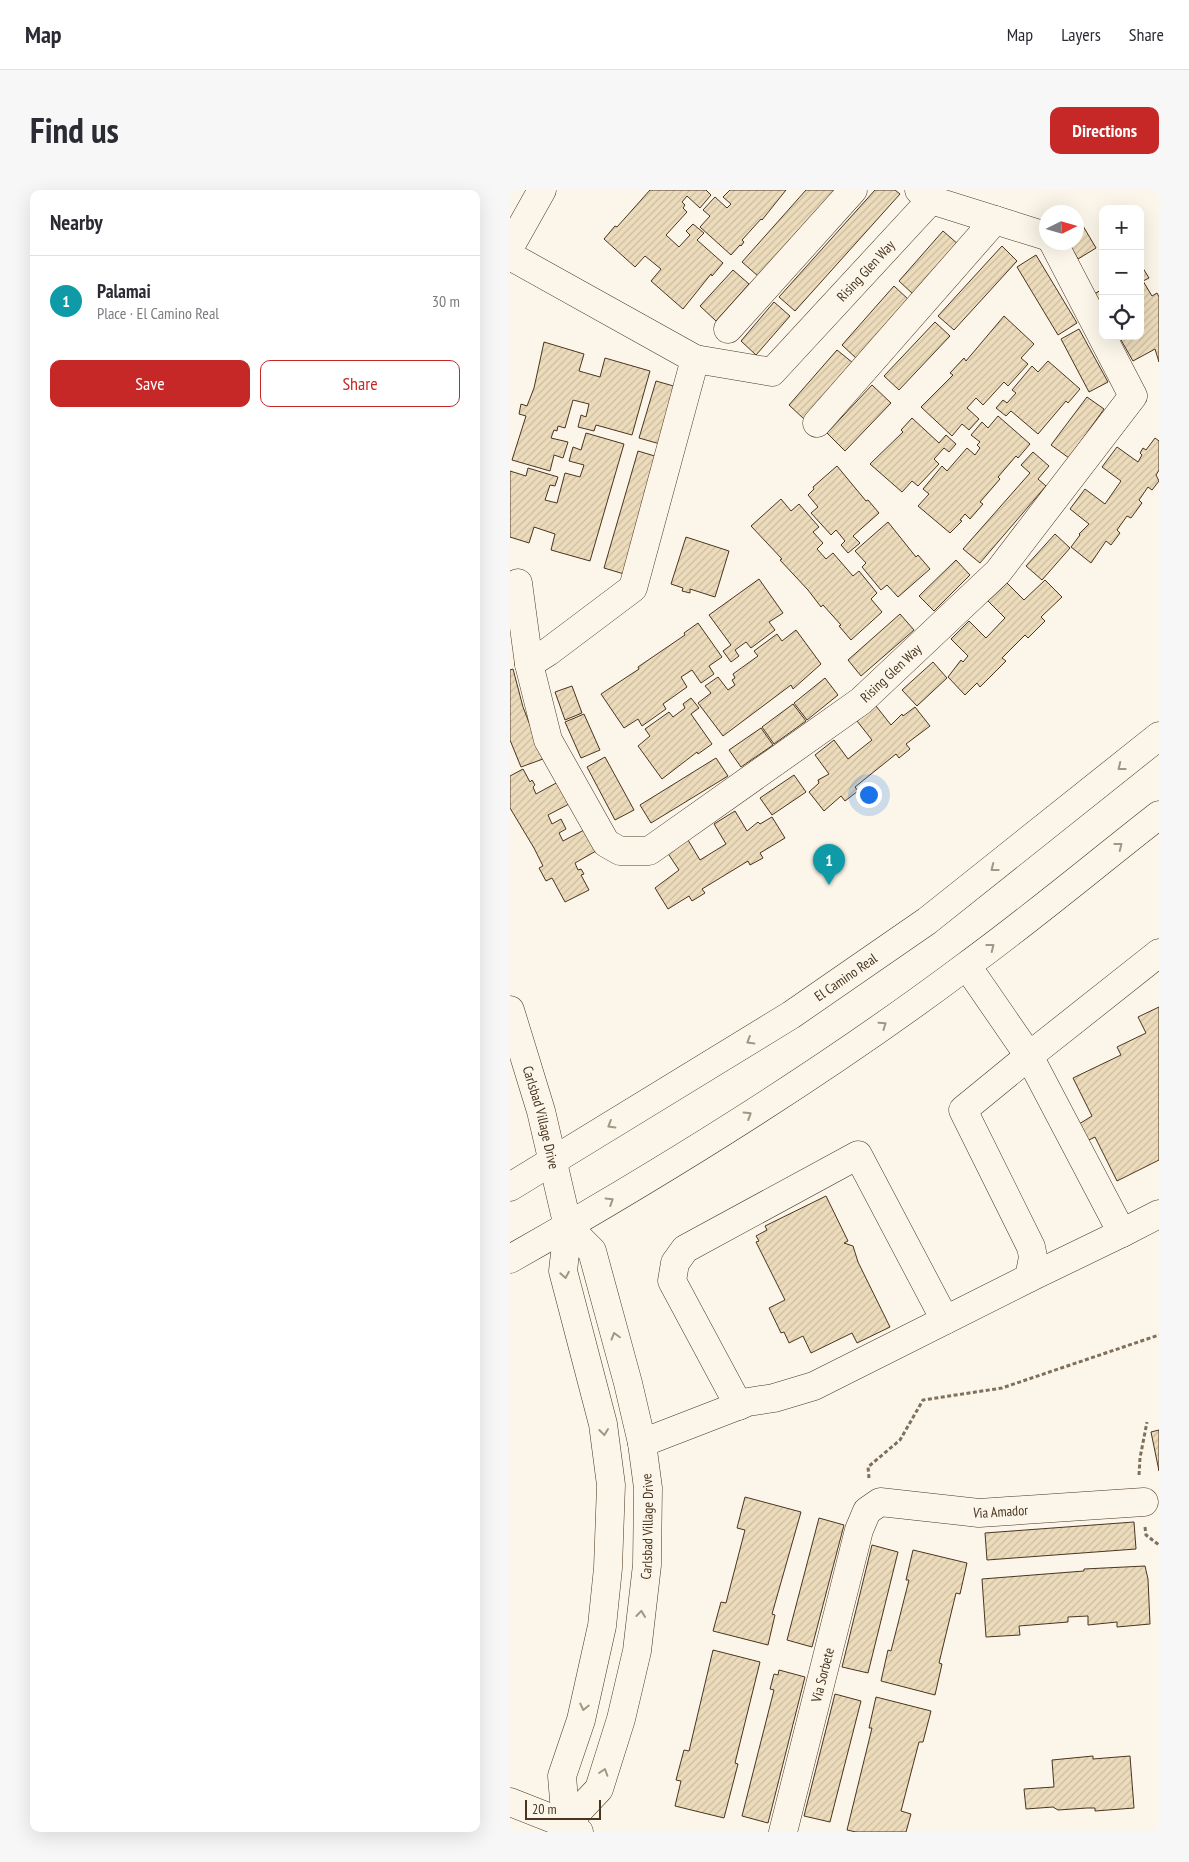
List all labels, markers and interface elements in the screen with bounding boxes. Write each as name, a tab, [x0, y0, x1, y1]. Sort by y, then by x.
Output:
text: Map	[25, 19, 62, 50]
text: Map	[1007, 23, 1033, 46]
text: Layers	[1061, 23, 1101, 46]
text: Share	[1129, 23, 1164, 46]
text: Find us	[30, 107, 119, 153]
button: Directions	[1050, 107, 1159, 154]
north arrow	[1039, 205, 1084, 250]
map controls	[1099, 205, 1144, 340]
button: +	[1099, 205, 1144, 250]
text: Nearby	[50, 209, 103, 236]
street label: Rising Glen Way	[833, 236, 899, 305]
button: −	[1099, 250, 1144, 295]
text: Palamai	[97, 279, 151, 303]
text: 1	[62, 291, 70, 311]
text: 30 m	[432, 291, 460, 311]
button: locate	[1099, 295, 1144, 340]
text: Place · El Camino Real	[97, 303, 219, 323]
button: Save	[50, 360, 250, 407]
button: Share	[260, 360, 460, 407]
street label: Rising Glen Way	[856, 639, 926, 706]
one-way arrow	[1118, 761, 1127, 769]
your location	[856, 782, 882, 808]
one-way arrow	[1113, 843, 1123, 852]
pin: 1	[813, 844, 845, 885]
one-way arrow	[990, 862, 999, 871]
one-way arrow	[986, 943, 995, 952]
street label: El Camino Real	[811, 949, 881, 1005]
one-way arrow	[877, 1022, 887, 1031]
one-way arrow	[746, 1034, 755, 1044]
street label: Carlsbad Village Drive	[519, 1064, 563, 1171]
one-way arrow	[742, 1112, 751, 1121]
one-way arrow	[608, 1119, 617, 1129]
one-way arrow	[604, 1197, 613, 1207]
one-way arrow	[559, 1270, 569, 1279]
one-way arrow	[610, 1331, 621, 1340]
one-way arrow	[598, 1429, 609, 1437]
street label: Carlsbad Village Drive	[636, 1472, 657, 1580]
street label: Via Amador	[971, 1501, 1029, 1522]
one-way arrow	[635, 1610, 646, 1618]
street label: Via Sorbete	[807, 1646, 838, 1705]
one-way arrow	[579, 1702, 590, 1711]
one-way arrow	[599, 1768, 609, 1776]
scale bar	[525, 1797, 601, 1820]
text: 20 m	[532, 1800, 557, 1818]

